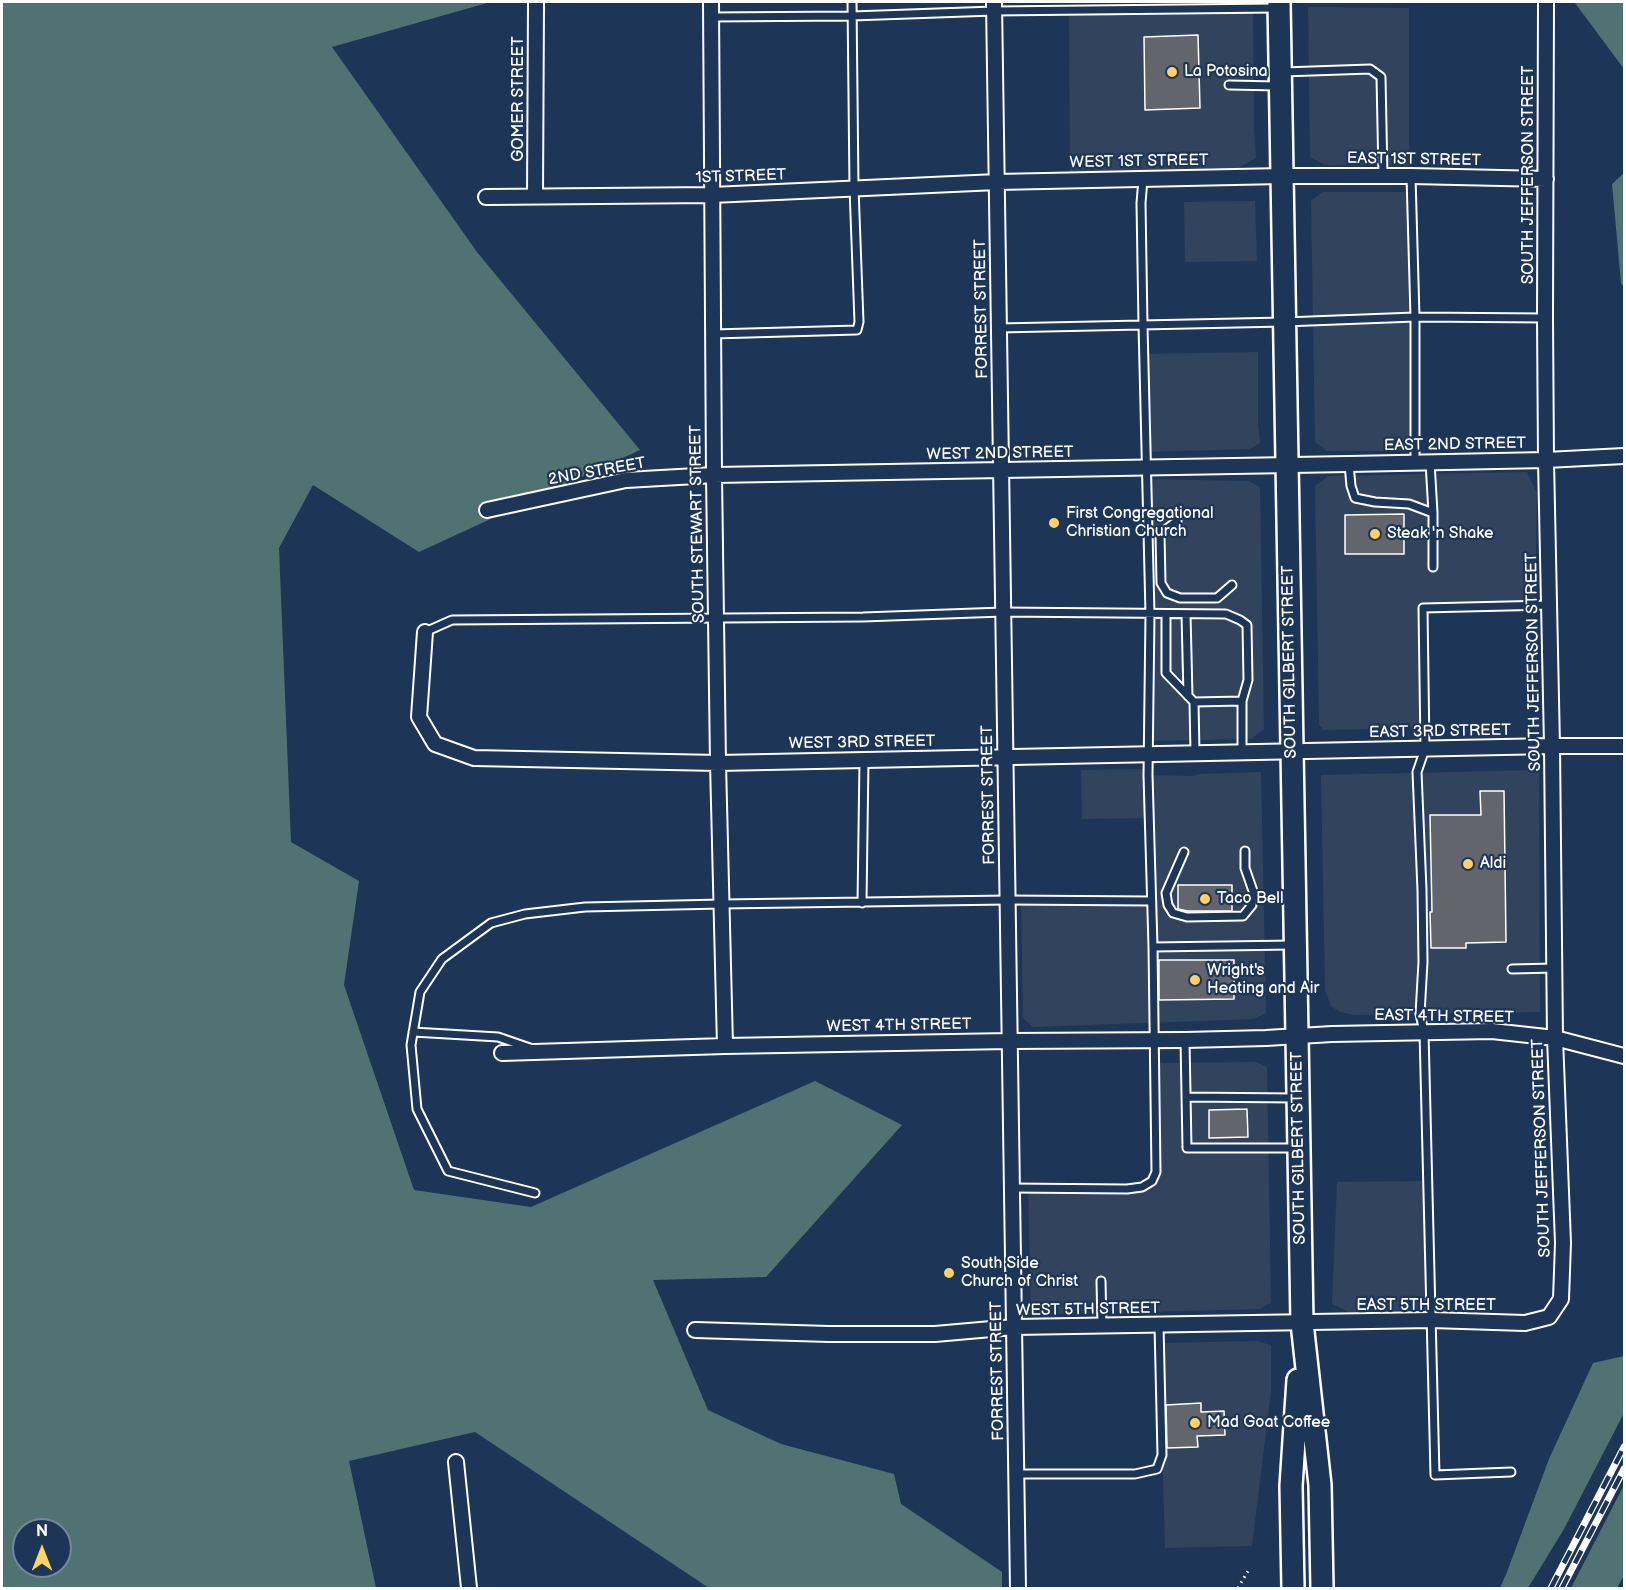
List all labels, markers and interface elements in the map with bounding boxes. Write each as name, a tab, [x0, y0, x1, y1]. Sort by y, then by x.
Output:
street label: GOMER STREET	[509, 36, 529, 162]
place label: La Potosina	[1184, 62, 1268, 82]
marker: La Potosina	[1165, 65, 1179, 79]
street label: SOUTH JEFFERSON STREET	[1519, 66, 1539, 284]
street label: EAST 1ST STREET	[1347, 149, 1481, 171]
street label: WEST 1ST STREET	[1069, 151, 1209, 173]
street label: 1ST STREET	[695, 166, 787, 188]
street label: FORREST STREET	[971, 239, 993, 379]
street label: SOUTH STEWART STREET	[687, 425, 709, 623]
street label: EAST 2ND STREET	[1384, 434, 1526, 456]
street label: WEST 2ND STREET	[926, 443, 1074, 465]
street label: 2ND STREET	[547, 454, 647, 490]
place label: First Congregational Christian Church	[1066, 504, 1214, 542]
marker: First Congregational Christian Church	[1047, 516, 1061, 530]
place label: Steak 'n Shake	[1387, 524, 1493, 544]
marker: Steak 'n Shake	[1368, 527, 1382, 541]
street label: SOUTH JEFFERSON STREET	[1522, 552, 1546, 772]
street label: SOUTH GILBERT STREET	[1279, 565, 1301, 759]
street label: EAST 3RD STREET	[1369, 721, 1511, 743]
street label: FORREST STREET	[978, 725, 1000, 865]
street label: WEST 3RD STREET	[788, 732, 936, 754]
place label: Aldi	[1480, 854, 1506, 874]
marker: Aldi	[1461, 857, 1475, 871]
place label: Taco Bell	[1217, 889, 1283, 909]
marker: Taco Bell	[1198, 892, 1212, 906]
place label: Wright's Heating and Air	[1207, 961, 1319, 999]
marker: Wright's Heating and Air	[1188, 973, 1202, 987]
street label: EAST 4TH STREET	[1374, 1006, 1514, 1028]
street label: WEST 4TH STREET	[826, 1015, 972, 1037]
street label: SOUTH JEFFERSON STREET	[1529, 1038, 1555, 1258]
street label: SOUTH GILBERT STREET	[1288, 1051, 1310, 1245]
place label: South Side Church of Christ	[961, 1254, 1078, 1292]
marker: South Side Church of Christ	[942, 1266, 956, 1280]
street label: EAST 5TH STREET	[1356, 1296, 1496, 1316]
street label: WEST 5TH STREET	[1016, 1299, 1160, 1321]
street label: FORREST STREET	[987, 1301, 1009, 1441]
place label: Mad Goat Coffee	[1207, 1413, 1330, 1433]
marker: Mad Goat Coffee	[1188, 1416, 1202, 1430]
north arrow	[12, 1518, 72, 1578]
text: N	[36, 1522, 48, 1541]

